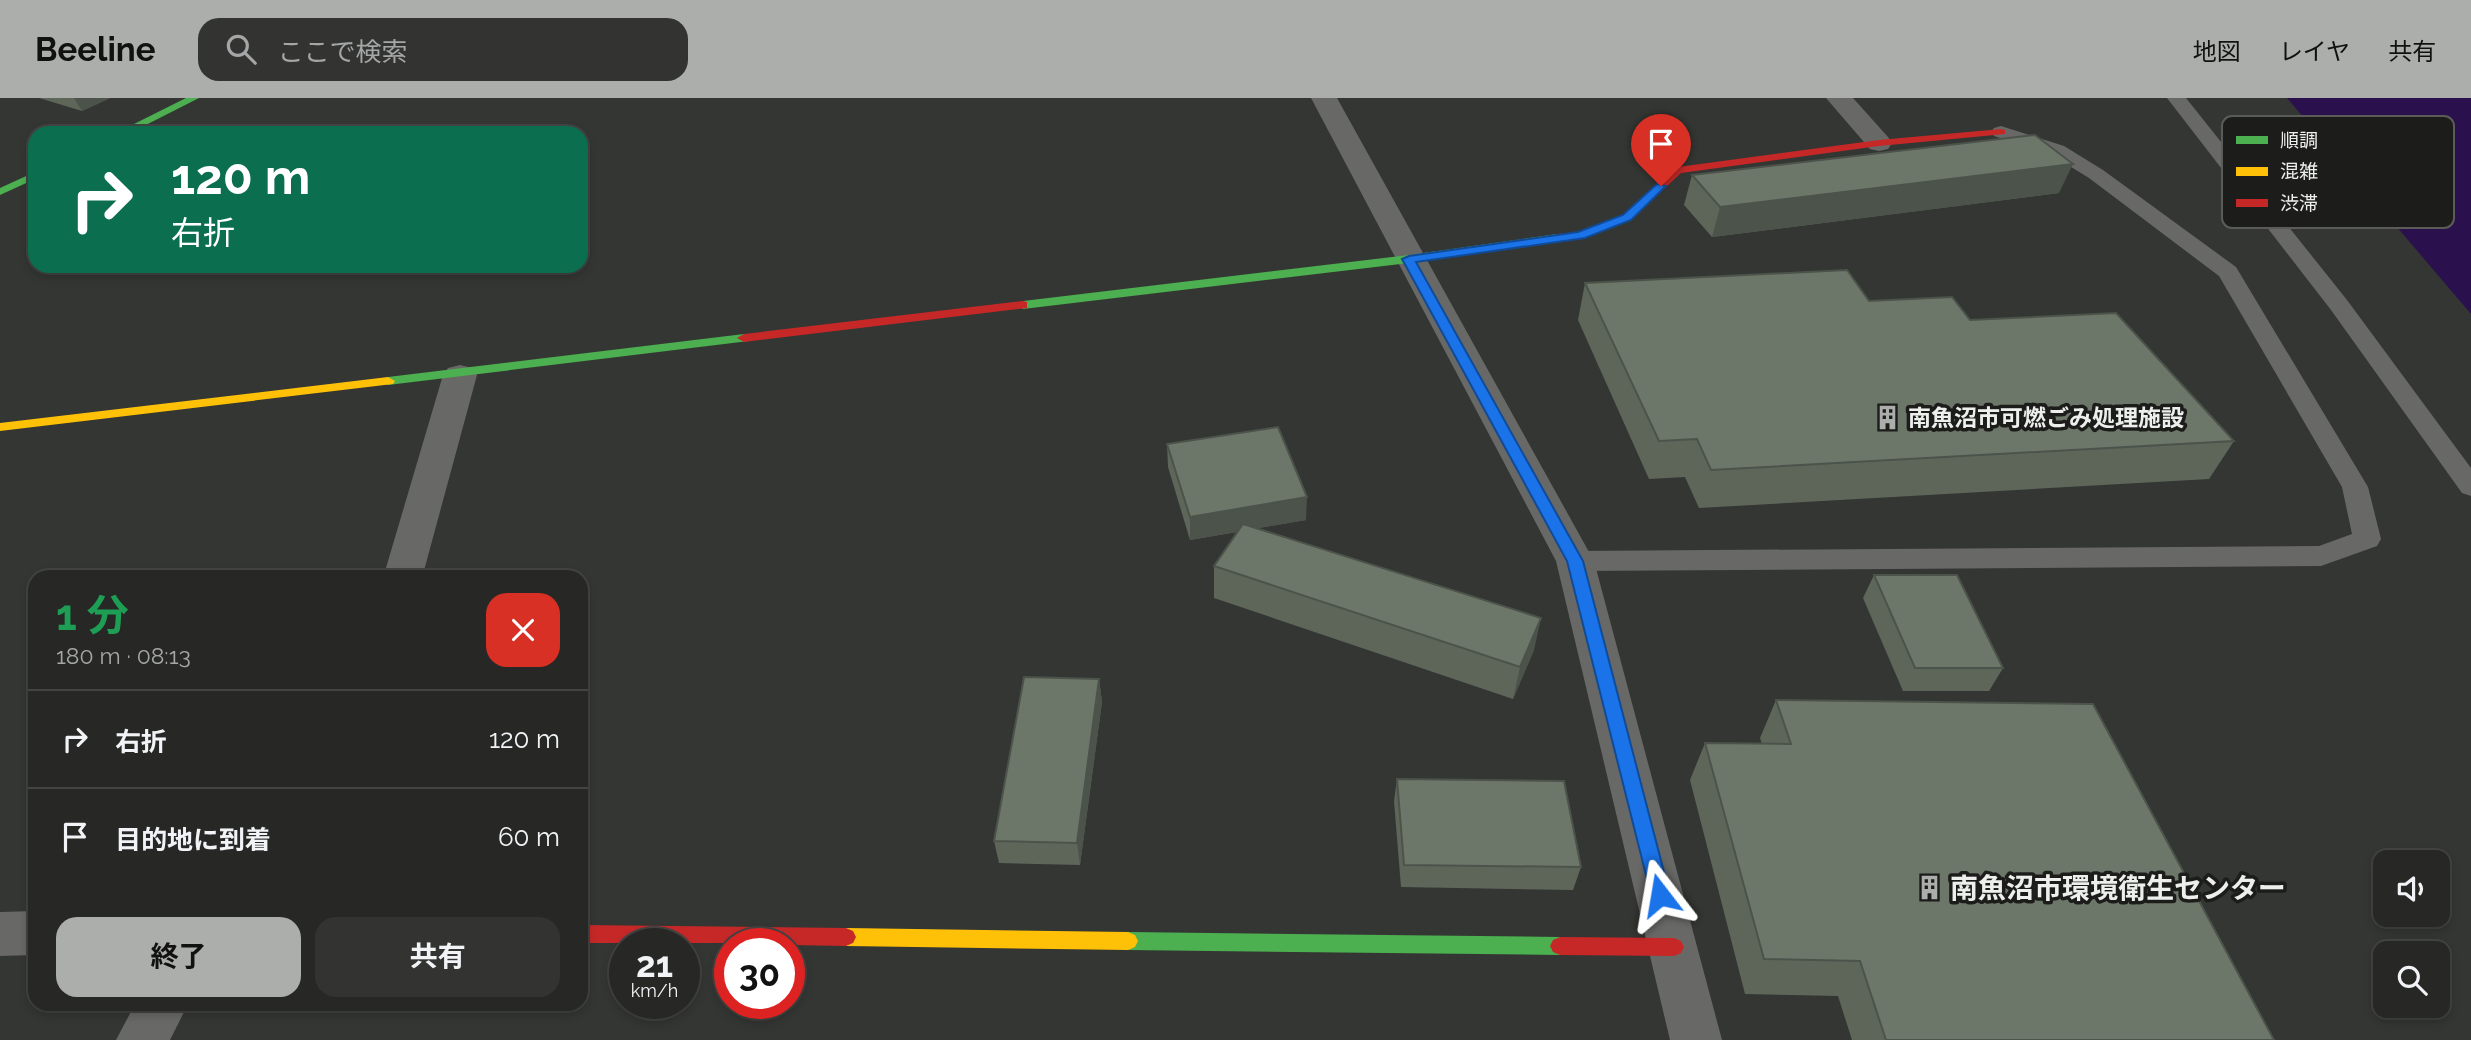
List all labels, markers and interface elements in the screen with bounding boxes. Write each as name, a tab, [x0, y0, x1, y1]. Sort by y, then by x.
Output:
search box	[198, 18, 688, 81]
text: Beeline	[35, 30, 156, 69]
icon: search	[222, 30, 260, 68]
text: ここで検索	[278, 37, 408, 67]
text: 地図	[2193, 37, 2241, 66]
text: レイヤ	[2279, 37, 2350, 66]
text: 共有	[2388, 37, 2436, 66]
pin	[1631, 114, 1691, 186]
legend	[2222, 116, 2454, 228]
icon: arrive	[1642, 125, 1680, 163]
text: 順調	[2280, 129, 2318, 151]
text: 120 m	[171, 148, 310, 205]
icon: right	[56, 154, 147, 245]
text: 混雑	[2280, 160, 2318, 182]
text: 渋滞	[2280, 192, 2318, 214]
text: 右折	[171, 214, 235, 251]
building icon: 南魚沼市可燃ごみ処理施設	[1874, 403, 1902, 431]
place label: 南魚沼市可燃ごみ処理施設	[1908, 404, 2184, 431]
text: 1 分	[56, 591, 129, 640]
button: close	[486, 593, 560, 667]
text: 180 m · 08:13	[56, 642, 191, 669]
icon: right	[56, 720, 94, 758]
text: 120 m	[489, 724, 560, 754]
text: 右折	[115, 727, 167, 757]
icon: arrive	[56, 818, 94, 856]
text: 60 m	[498, 822, 560, 852]
text: 目的地に到着	[115, 825, 271, 855]
map controls	[2373, 850, 2450, 1018]
button: sound	[2373, 850, 2450, 927]
position arrow	[1623, 858, 1697, 932]
place label: 南魚沼市環境衛生センター	[1950, 872, 2286, 905]
building icon: 南魚沼市環境衛生センター	[1916, 874, 1944, 902]
button: 終了	[56, 917, 301, 997]
button: 共有	[315, 917, 560, 997]
speed limit sign: 30	[714, 928, 805, 1019]
button: search	[2373, 941, 2450, 1018]
text: 21	[636, 944, 673, 985]
text: km/h	[631, 980, 678, 1001]

